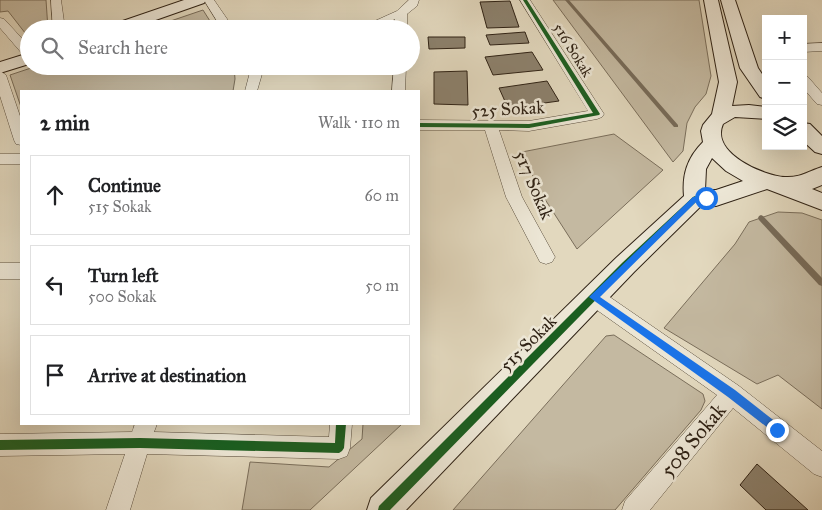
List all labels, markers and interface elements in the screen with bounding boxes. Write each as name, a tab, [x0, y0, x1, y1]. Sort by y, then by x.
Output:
map controls	[762, 15, 807, 150]
button: +	[762, 15, 807, 60]
search box	[20, 20, 420, 75]
street label: 516 Sokak	[549, 20, 597, 80]
icon: search	[38, 34, 66, 62]
text: Search here	[78, 36, 168, 59]
button: −	[762, 60, 807, 105]
street label: 525 Sokak	[471, 96, 546, 122]
button: layers	[762, 105, 807, 150]
text: 2 min	[40, 110, 90, 136]
text: Walk · 110 m	[318, 113, 400, 132]
street label: 517 Sokak	[510, 147, 559, 223]
text: Continue	[88, 174, 161, 197]
icon: ahead	[41, 181, 69, 209]
text: 60 m	[365, 186, 399, 205]
route start	[695, 187, 718, 210]
text: 515 Sokak	[88, 197, 151, 216]
text: Turn left	[88, 264, 158, 287]
icon: left	[41, 271, 69, 299]
text: 50 m	[365, 276, 399, 295]
text: 500 Sokak	[88, 287, 156, 306]
street label: 515 Sokak	[495, 310, 561, 376]
icon: arrive	[41, 361, 69, 389]
text: Arrive at destination	[88, 364, 246, 387]
street label: 508 Sokak	[655, 397, 732, 482]
route end	[766, 419, 789, 442]

